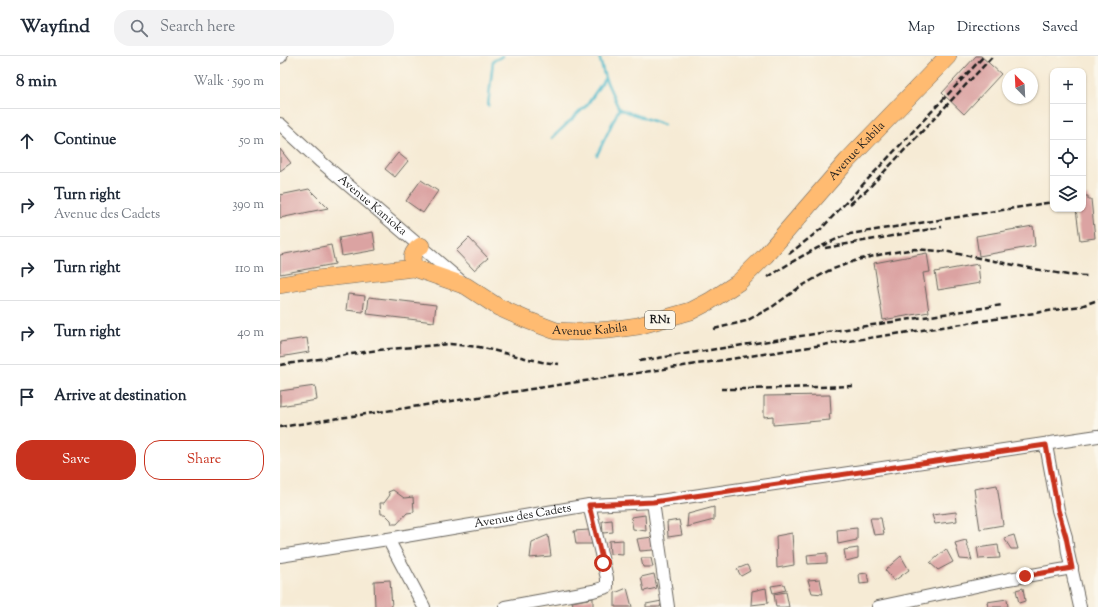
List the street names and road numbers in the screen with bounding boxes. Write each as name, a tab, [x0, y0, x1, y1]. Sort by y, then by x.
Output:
street label: Avenue Kabila	[825, 117, 890, 185]
street label: Avenue Kanioka	[334, 171, 411, 241]
road number: RN1	[645, 311, 675, 329]
street label: Avenue Kabila	[552, 318, 629, 341]
street label: Avenue des Cadets	[473, 499, 573, 533]

